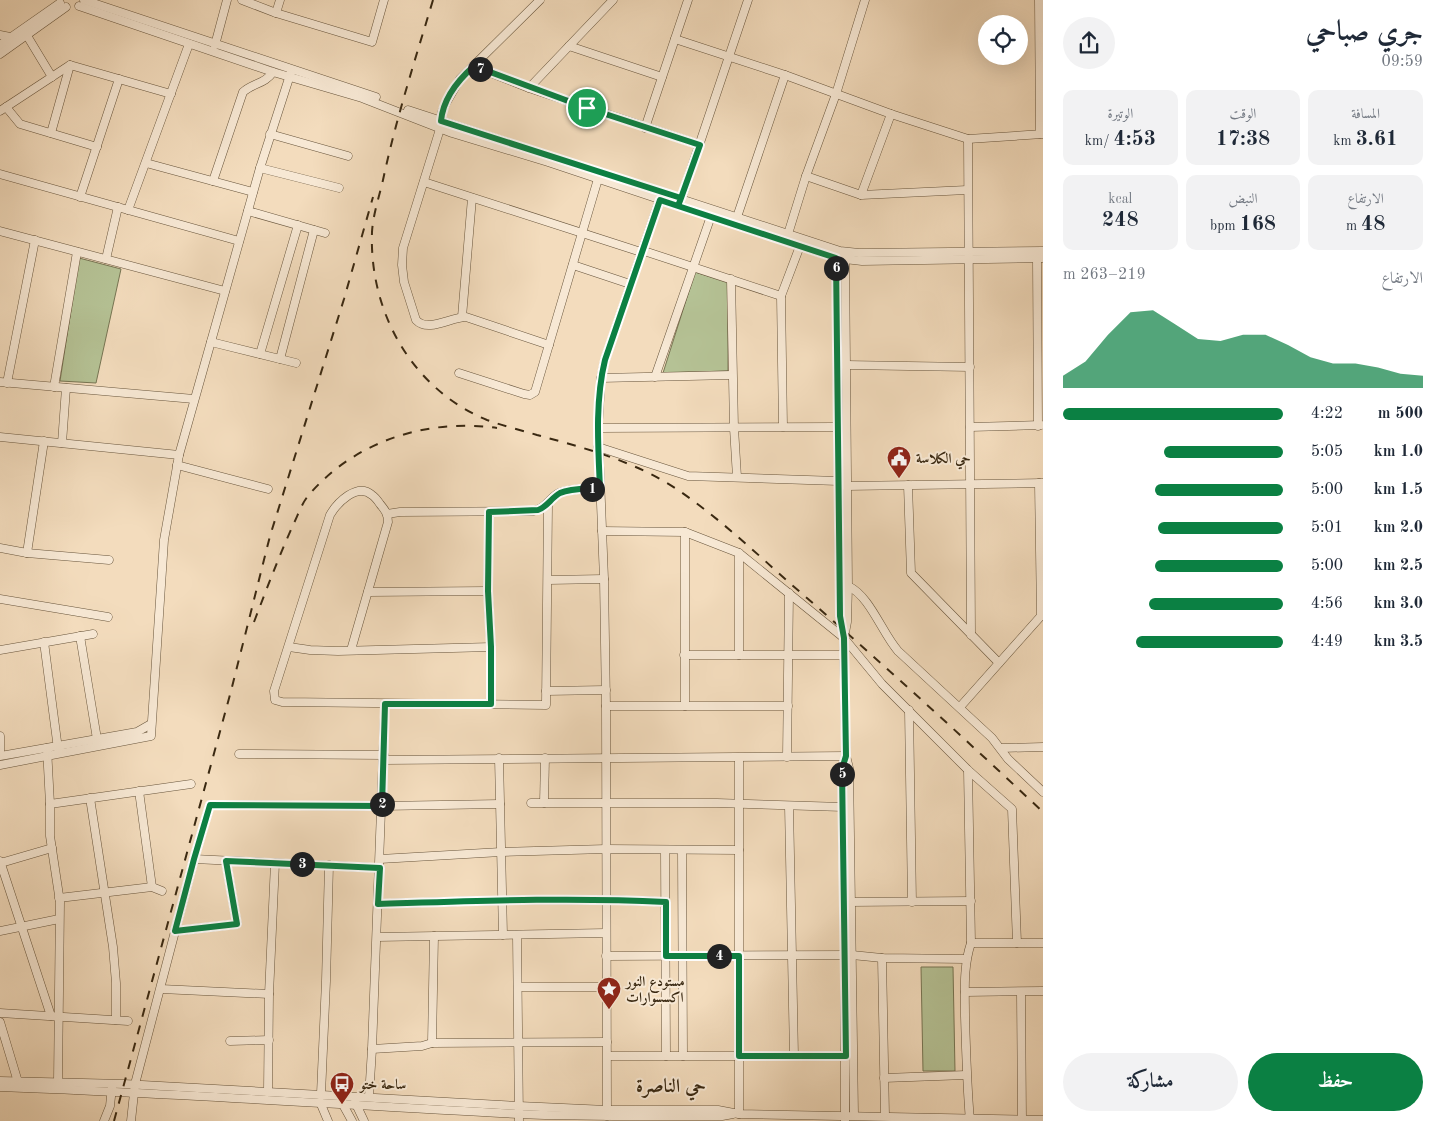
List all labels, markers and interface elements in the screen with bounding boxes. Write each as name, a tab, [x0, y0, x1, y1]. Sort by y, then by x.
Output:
map controls	[978, 15, 1028, 65]
button: locate	[978, 15, 1028, 65]
button: share	[1063, 17, 1115, 69]
text: جري صباحي	[1306, 19, 1423, 47]
text: 09:59	[1381, 54, 1423, 70]
pin: 7	[468, 56, 492, 82]
text: 7	[476, 62, 485, 76]
pin	[566, 87, 608, 129]
icon: arrive	[573, 94, 601, 122]
text: الوتيرة	[1107, 107, 1133, 121]
text: الوقت	[1230, 107, 1256, 121]
text: المسافة	[1351, 107, 1380, 121]
text: 4:53	[1113, 129, 1156, 150]
text: 17:38	[1216, 129, 1270, 150]
text: 3.61	[1356, 129, 1398, 150]
text: /km	[1085, 134, 1113, 148]
text: km	[1333, 134, 1356, 148]
text: kcal	[1108, 192, 1132, 206]
text: النبض	[1229, 192, 1257, 206]
text: الارتفاع	[1348, 192, 1384, 206]
text: 248	[1102, 210, 1139, 231]
text: 168	[1239, 214, 1276, 235]
text: 48	[1361, 214, 1385, 235]
text: bpm	[1210, 219, 1239, 233]
text: m	[1346, 219, 1361, 233]
pin: 6	[824, 256, 848, 280]
text: 6	[832, 261, 841, 275]
text: 219–263 m	[1063, 267, 1146, 283]
text: الارتفاع	[1381, 271, 1423, 287]
text: 4:22	[1311, 406, 1343, 422]
text: 500 m	[1378, 406, 1423, 422]
text: 5:05	[1311, 444, 1343, 460]
text: 1.0 km	[1374, 444, 1423, 460]
public building icon: حي الكلاسة	[886, 445, 912, 479]
place label: حي الكلاسة	[916, 451, 971, 470]
pin: 1	[580, 476, 604, 502]
text: 1	[588, 482, 597, 496]
text: 5:00	[1311, 482, 1343, 498]
text: 1.5 km	[1374, 482, 1423, 498]
text: 5:01	[1311, 520, 1343, 536]
text: 2.0 km	[1374, 520, 1423, 536]
text: 5:00	[1311, 558, 1343, 574]
text: 2.5 km	[1374, 558, 1423, 574]
text: 4:56	[1311, 596, 1343, 612]
text: 3.0 km	[1374, 596, 1423, 612]
text: 4:49	[1311, 634, 1343, 650]
text: 3.5 km	[1374, 634, 1423, 650]
pin: 5	[830, 762, 854, 786]
text: 5	[838, 767, 847, 781]
pin: 2	[370, 792, 394, 816]
text: 2	[378, 797, 387, 811]
pin: 3	[290, 852, 314, 876]
text: 3	[298, 857, 307, 871]
pin: 4	[706, 944, 732, 968]
text: 4	[715, 949, 724, 963]
place label: مستودع النور اكسسوارات	[624, 975, 685, 1006]
place icon: مستودع النور اكسسوارات	[596, 976, 622, 1010]
button: مشاركة	[1063, 1053, 1238, 1111]
button: حفظ	[1248, 1053, 1423, 1111]
bus stop icon: ساحة ختو	[329, 1071, 355, 1105]
district label: حي الناصرة	[636, 1077, 706, 1101]
place label: ساحة ختو	[358, 1078, 406, 1093]

